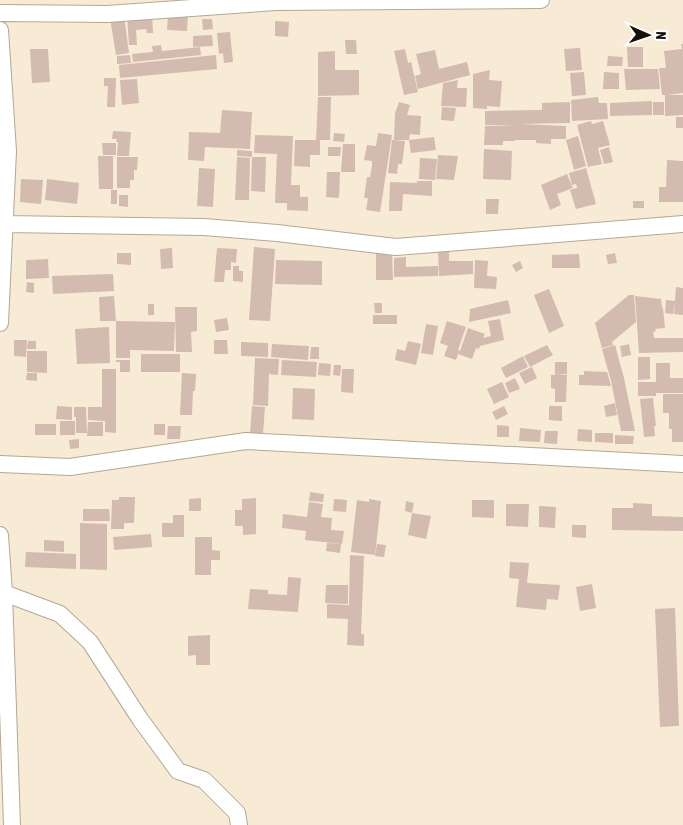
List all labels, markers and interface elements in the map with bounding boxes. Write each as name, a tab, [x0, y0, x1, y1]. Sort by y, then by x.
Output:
north arrow	[623, 10, 673, 60]
text: N	[653, 31, 669, 40]

